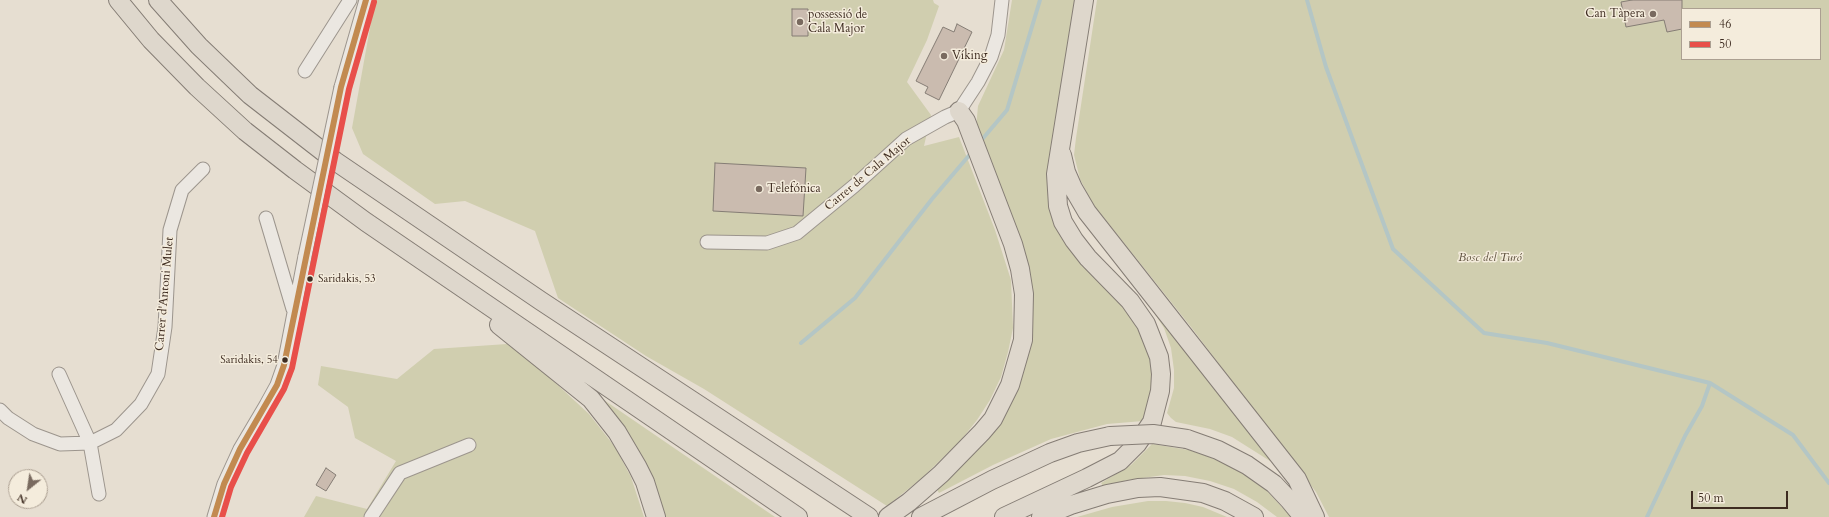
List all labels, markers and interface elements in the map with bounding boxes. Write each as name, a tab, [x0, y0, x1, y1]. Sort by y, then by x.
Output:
place label: Can Tàpera	[1585, 7, 1645, 21]
place label: possessió de Cala Major	[808, 8, 867, 36]
legend	[1681, 8, 1821, 60]
marker: Can Tàpera	[1648, 9, 1658, 19]
text: 46	[1719, 16, 1731, 32]
marker: possessió de Cala Major	[795, 17, 805, 27]
text: 50	[1719, 36, 1731, 52]
place label: Víking	[952, 49, 988, 63]
marker: Víking	[939, 51, 949, 61]
street label: Carrer de Cala Major	[822, 134, 914, 214]
place label: Telefónica	[767, 182, 821, 196]
marker: Telefónica	[754, 184, 764, 194]
street label: Carrer d'Antoni Mulet	[153, 236, 177, 352]
park label: Bosc del Turó	[1458, 251, 1522, 265]
place label: Saridakis, 53	[318, 272, 376, 286]
marker: Saridakis, 53	[305, 274, 315, 284]
place label: Saridakis, 54	[220, 353, 278, 367]
marker: Saridakis, 54	[280, 355, 290, 365]
north arrow	[8, 469, 48, 509]
scale bar	[1693, 483, 1790, 509]
text: N	[14, 490, 30, 508]
text: 50 m	[1698, 490, 1724, 506]

